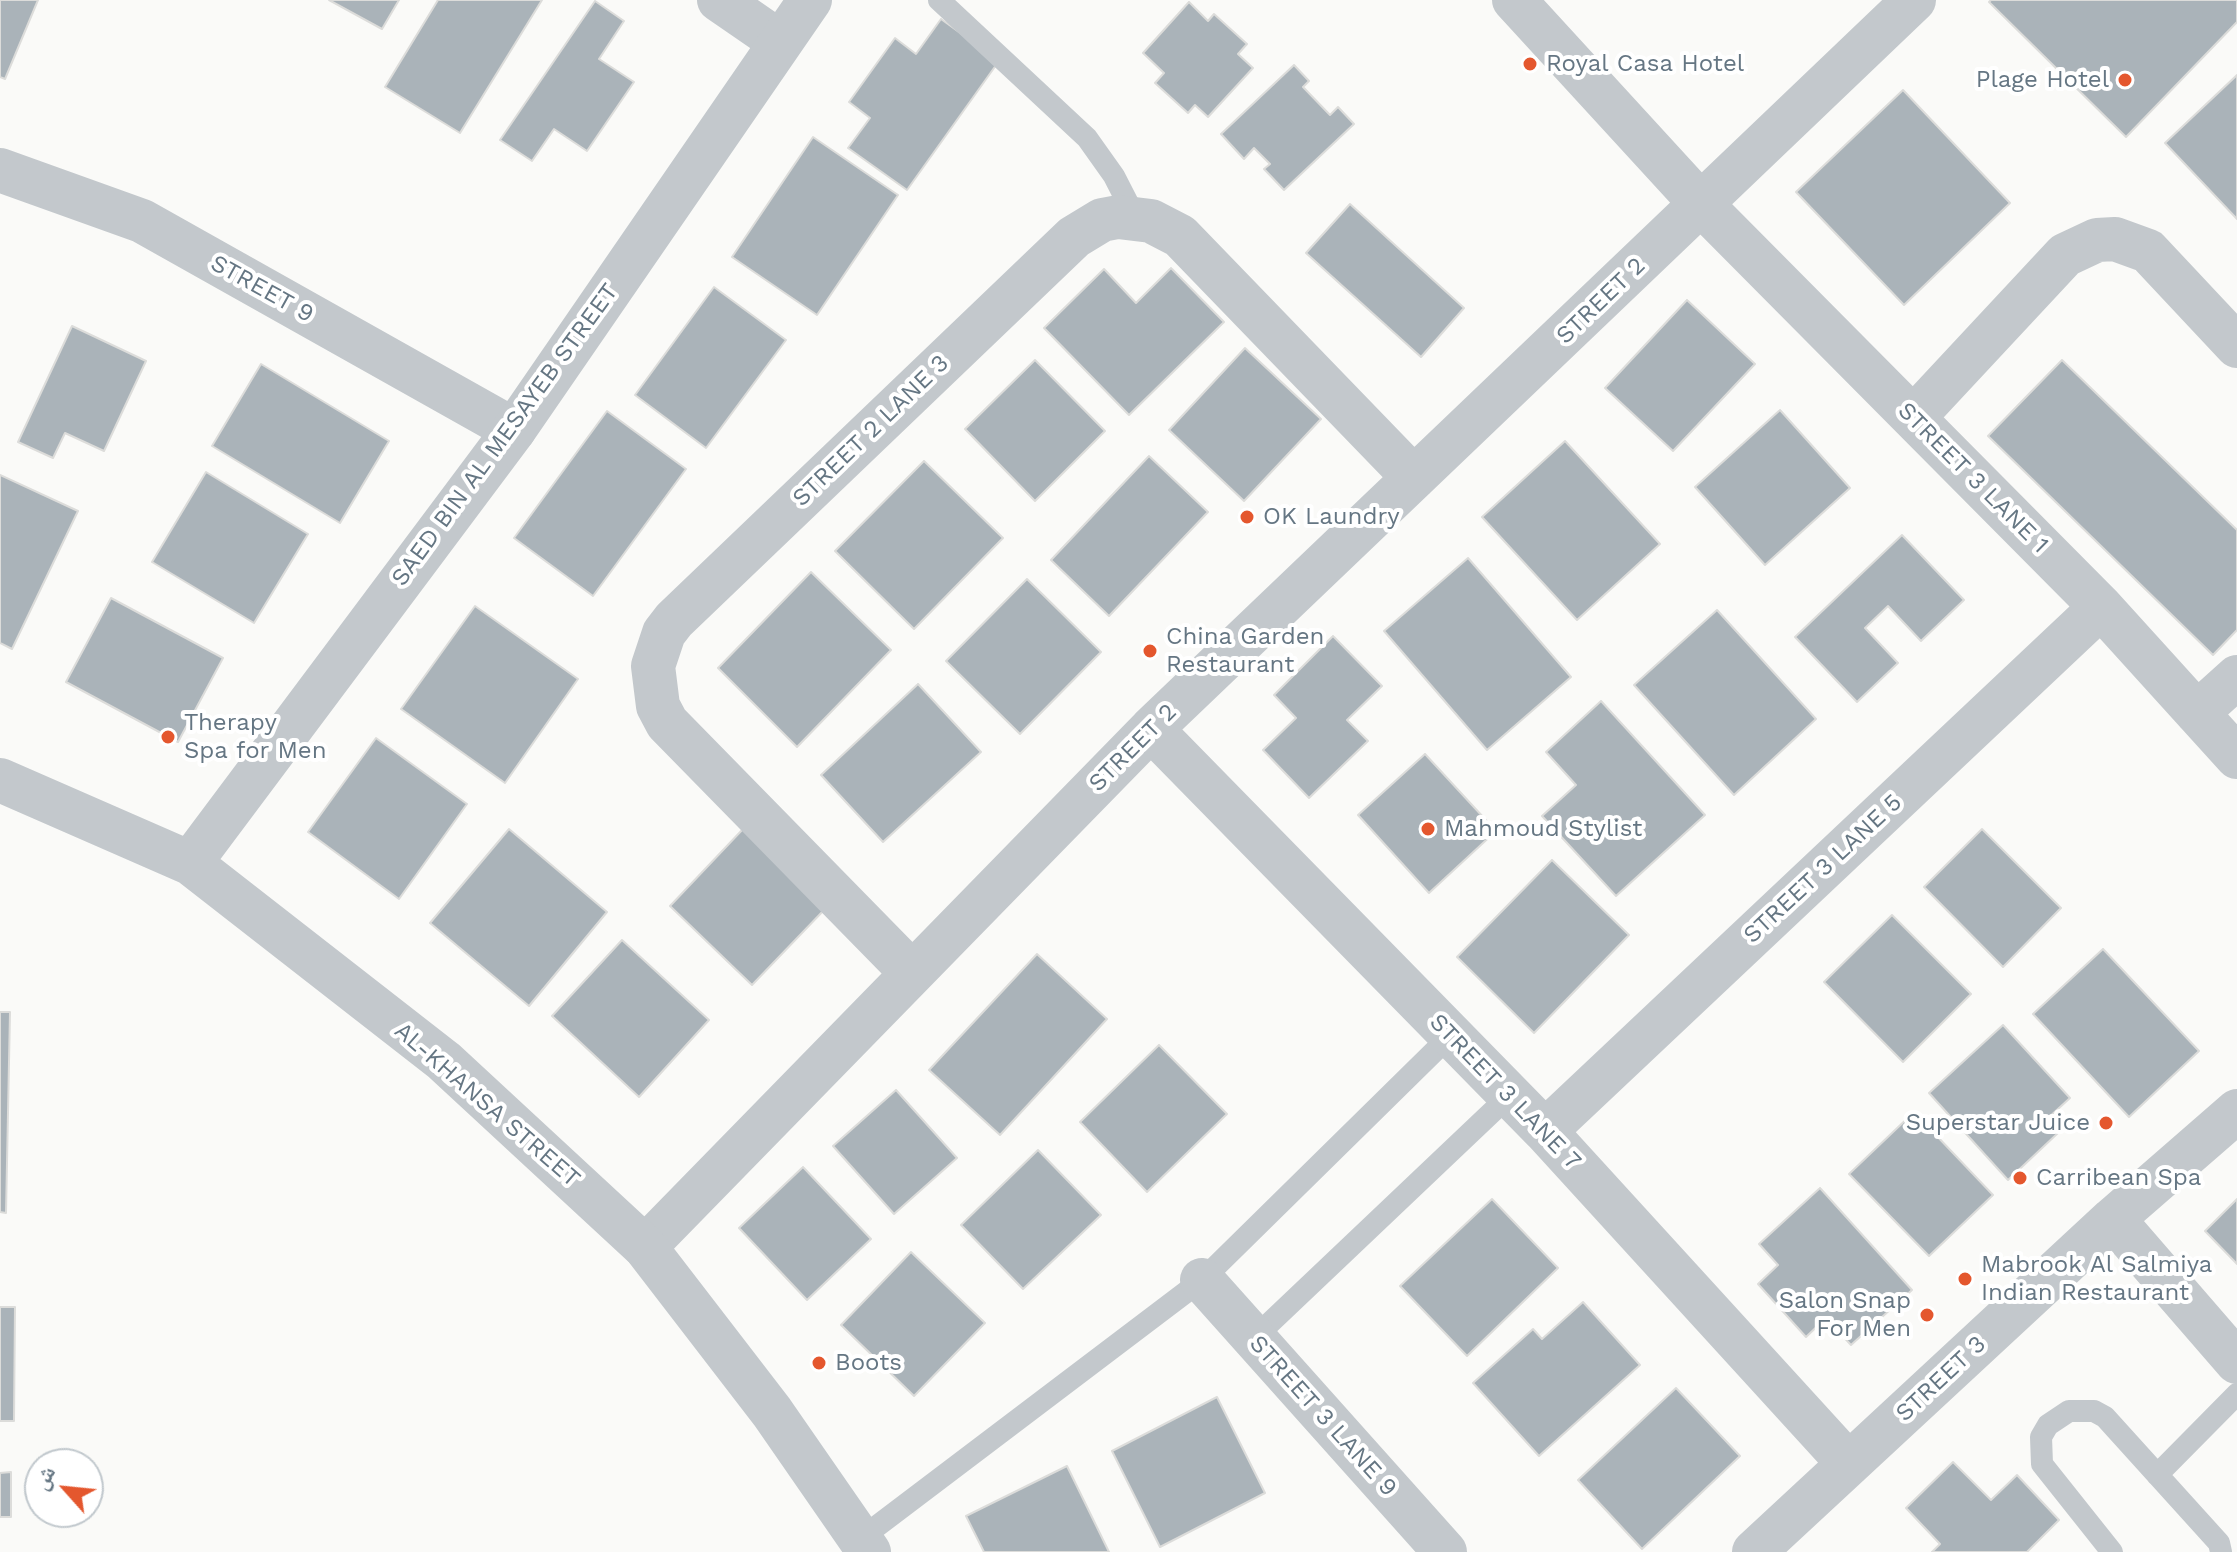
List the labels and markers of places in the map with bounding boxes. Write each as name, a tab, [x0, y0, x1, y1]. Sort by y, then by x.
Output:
place label: Royal Casa Hotel	[1546, 50, 1744, 78]
marker: Royal Casa Hotel	[1521, 55, 1539, 73]
place label: Plage Hotel	[1976, 66, 2109, 94]
marker: Plage Hotel	[2116, 71, 2134, 89]
place label: OK Laundry	[1263, 503, 1400, 531]
marker: OK Laundry	[1238, 508, 1256, 526]
place label: China Garden Restaurant	[1166, 623, 1324, 679]
marker: China Garden Restaurant	[1141, 642, 1159, 660]
place label: Therapy Spa for Men	[184, 709, 327, 765]
marker: Therapy Spa for Men	[159, 728, 177, 746]
place label: Mahmoud Stylist	[1444, 815, 1642, 843]
marker: Mahmoud Stylist	[1419, 820, 1437, 838]
place label: Superstar Juice	[1906, 1109, 2090, 1137]
marker: Superstar Juice	[2097, 1114, 2115, 1132]
place label: Carribean Spa	[2036, 1164, 2201, 1192]
marker: Carribean Spa	[2011, 1169, 2029, 1187]
place label: Mabrook Al Salmiya Indian Restaurant	[1981, 1251, 2212, 1307]
marker: Mabrook Al Salmiya Indian Restaurant	[1956, 1270, 1974, 1288]
place label: Salon Snap For Men	[1779, 1287, 1911, 1343]
marker: Salon Snap For Men	[1918, 1306, 1936, 1324]
place label: Boots	[835, 1349, 902, 1377]
marker: Boots	[810, 1354, 828, 1372]

